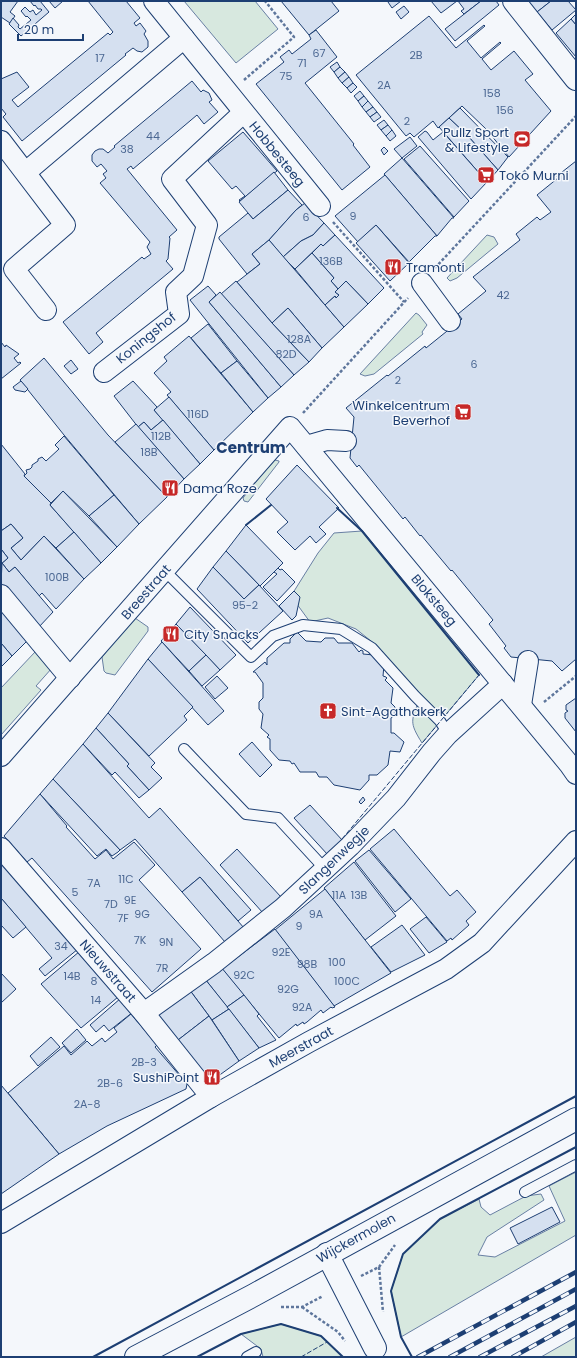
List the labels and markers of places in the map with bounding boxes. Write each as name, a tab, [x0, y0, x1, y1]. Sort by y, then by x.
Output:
place label: Pullz Sport & Lifestyle	[443, 123, 509, 157]
sports icon: Pullz Sport & Lifestyle	[512, 129, 532, 149]
supermarket icon: Toko Murni	[476, 165, 496, 185]
place label: Toko Murni	[499, 166, 569, 185]
restaurant icon: Tramonti	[383, 257, 403, 277]
place label: Tramonti	[406, 258, 465, 277]
place label: Winkelcentrum Beverhof	[352, 396, 450, 430]
supermarket icon: Winkelcentrum Beverhof	[453, 402, 473, 422]
restaurant icon: Dama Roze	[160, 478, 180, 498]
place label: Dama Roze	[183, 479, 257, 498]
restaurant icon: City Snacks	[161, 624, 181, 644]
place label: City Snacks	[184, 625, 259, 644]
church icon: Sint-Agathakerk	[318, 701, 338, 721]
place label: Sint-Agathakerk	[341, 702, 447, 721]
restaurant icon: SushiPoint	[202, 1067, 222, 1087]
place label: SushiPoint	[133, 1068, 199, 1087]

